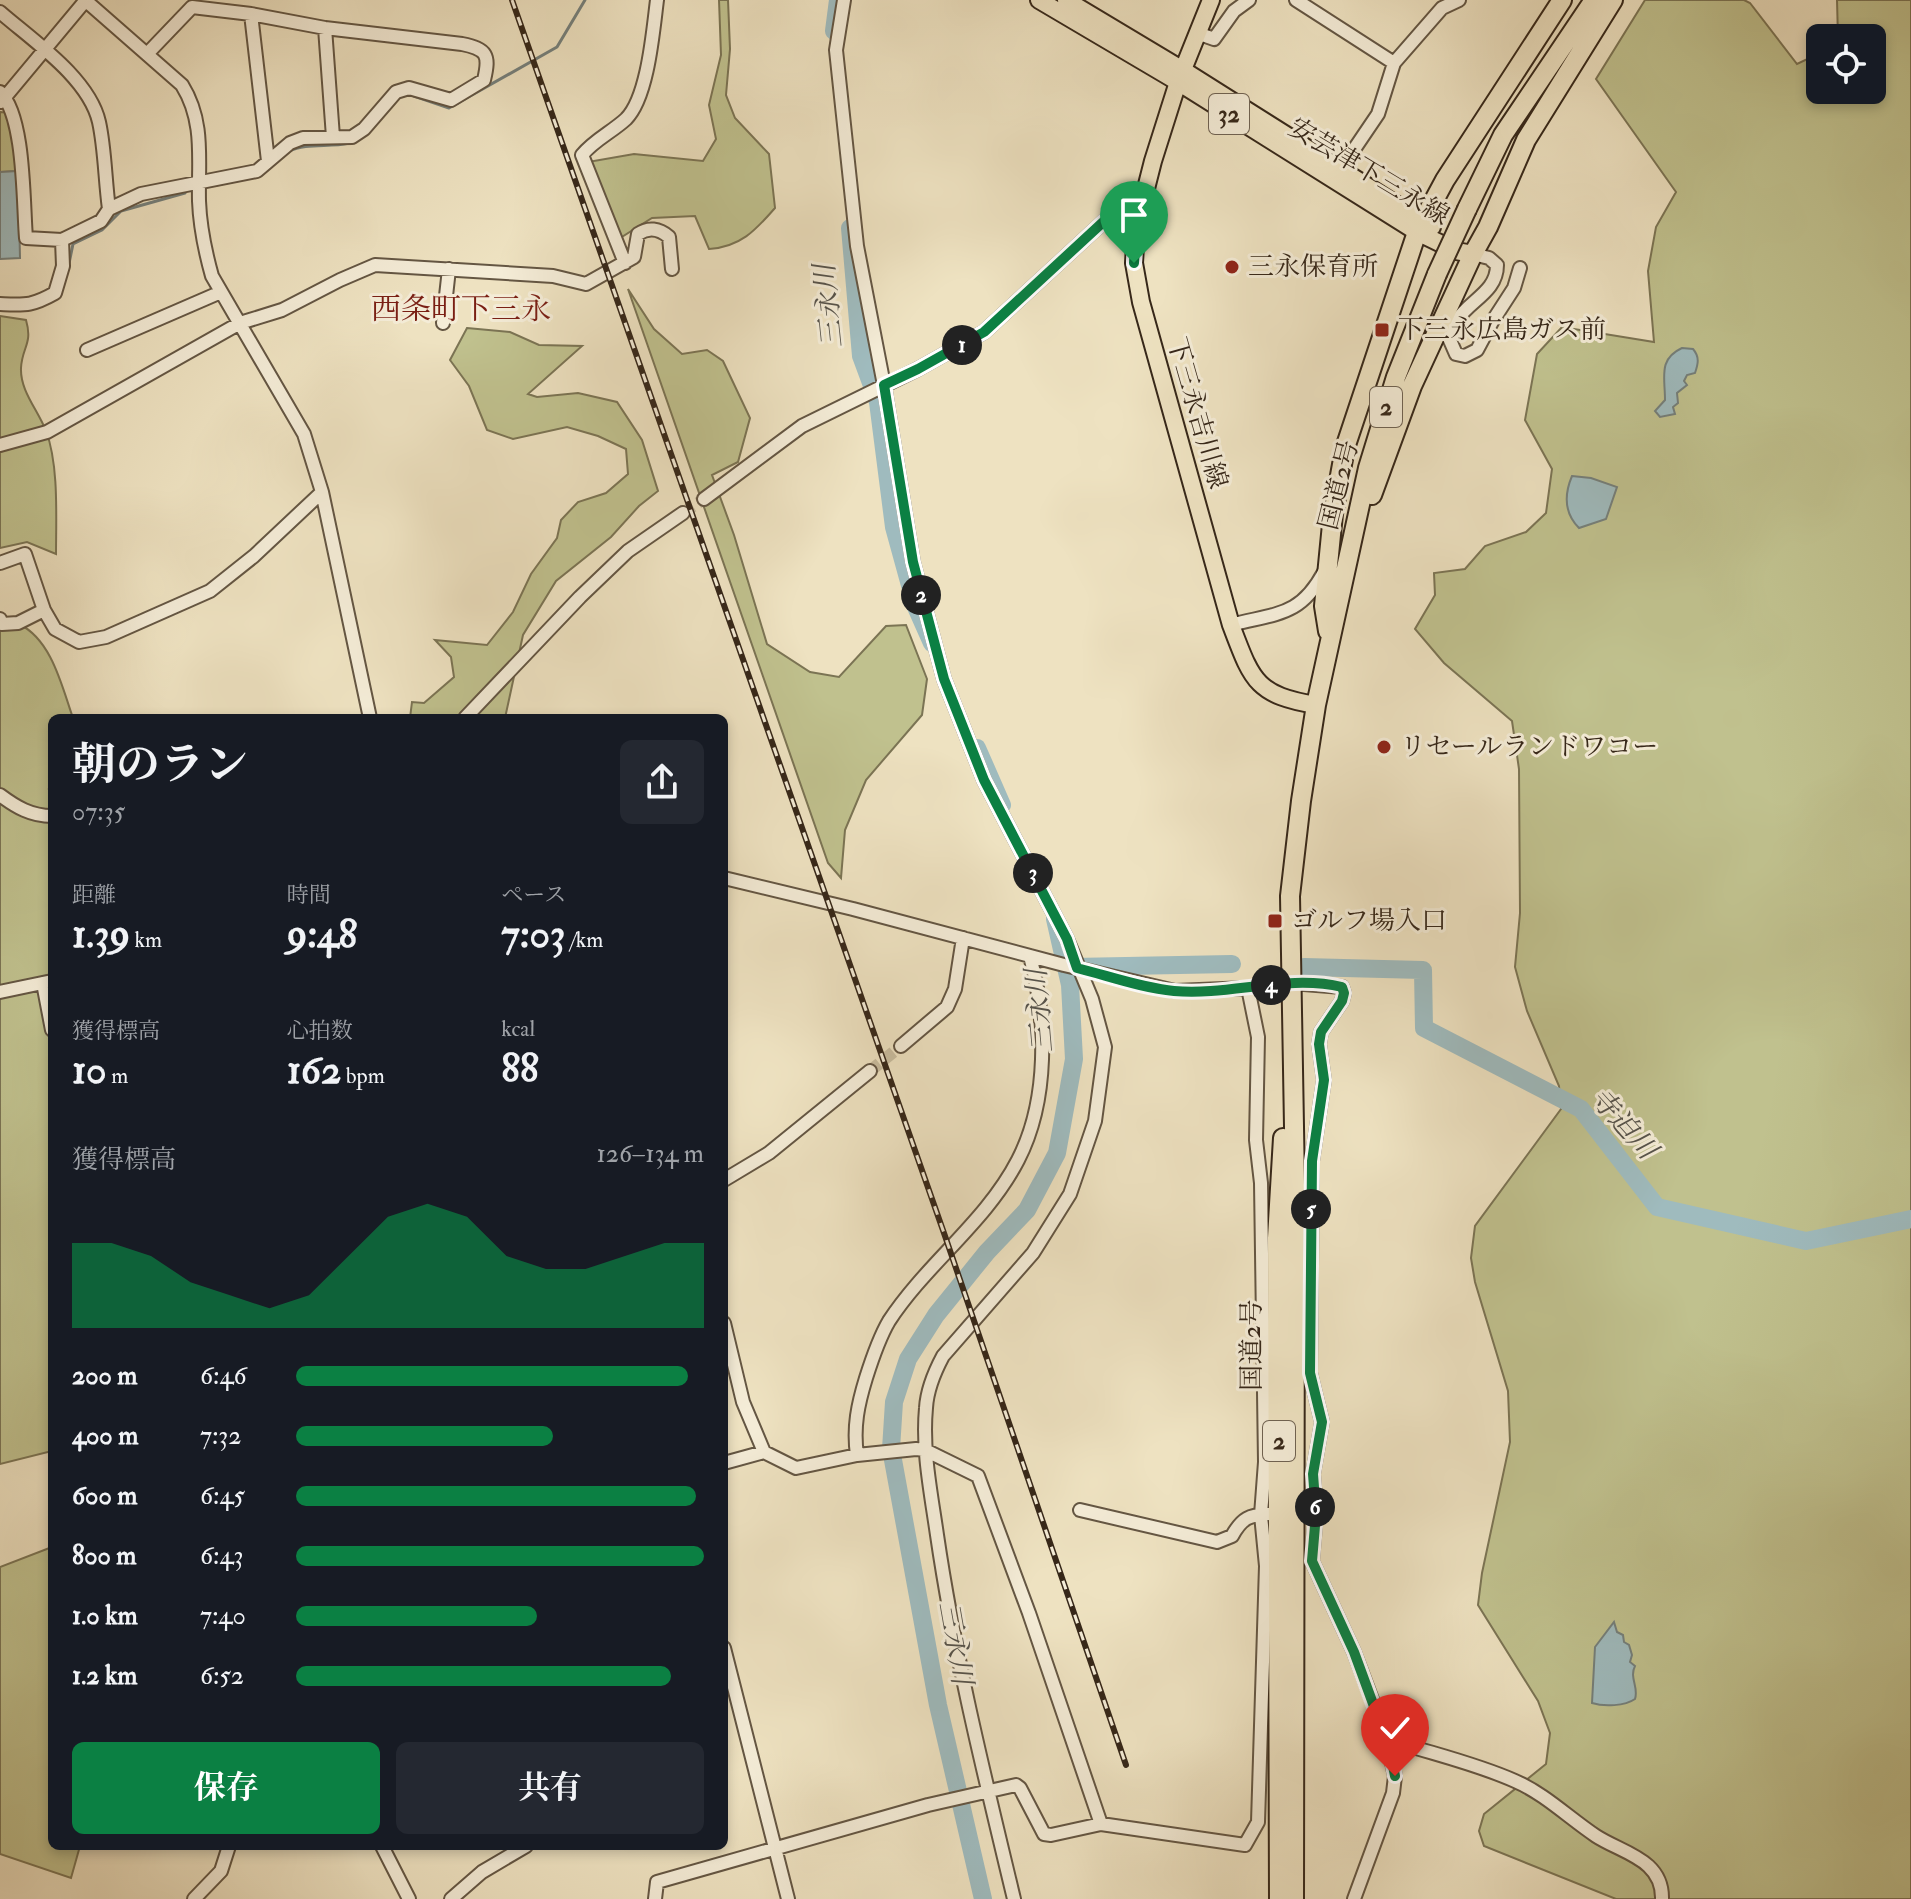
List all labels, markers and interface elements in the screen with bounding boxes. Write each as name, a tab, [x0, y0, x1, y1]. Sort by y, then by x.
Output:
map controls	[1806, 24, 1886, 104]
button: locate	[1806, 24, 1886, 104]
road number: 32	[1209, 94, 1249, 134]
street label: 安芸津下三永線	[1283, 111, 1455, 233]
pin	[1100, 181, 1168, 263]
icon: arrive	[1112, 193, 1156, 237]
place label: 三永保育所	[1248, 251, 1378, 283]
marker: 三永保育所	[1223, 258, 1241, 276]
water label: 三永川	[807, 259, 851, 350]
district label: 西条町下三永	[371, 291, 551, 328]
place label: 下三永広島ガス前	[1398, 314, 1606, 346]
marker: 下三永広島ガス前	[1373, 321, 1391, 339]
pin: 1	[942, 325, 982, 365]
text: 1	[958, 331, 966, 359]
street label: 下三永吉川線	[1160, 334, 1234, 492]
road number: 2	[1370, 387, 1402, 427]
street label: 国道2号	[1312, 437, 1366, 533]
pin: 2	[901, 575, 941, 615]
text: 2	[915, 581, 927, 609]
place label: リセールランドワコー	[1400, 731, 1658, 763]
text: 朝のラン	[72, 738, 248, 793]
marker: リセールランドワコー	[1375, 738, 1393, 756]
button: share	[620, 740, 704, 824]
text: 07:35	[72, 796, 125, 828]
pin: 3	[1013, 853, 1053, 893]
text: 3	[1029, 859, 1037, 887]
text: 距離	[72, 881, 116, 909]
text: 時間	[287, 881, 331, 909]
text: ペース	[501, 881, 566, 909]
place label: ゴルフ場入口	[1291, 905, 1447, 937]
text: 1.39	[72, 909, 130, 960]
text: 9:48	[287, 909, 357, 960]
text: 7:03	[501, 909, 565, 960]
marker: ゴルフ場入口	[1266, 912, 1284, 930]
text: km	[130, 926, 162, 954]
text: /km	[565, 926, 603, 954]
water label: 三永川	[1019, 965, 1061, 1054]
pin: 4	[1251, 965, 1291, 1005]
text: 4	[1265, 971, 1277, 999]
text: kcal	[501, 1015, 535, 1043]
text: 獲得標高	[72, 1017, 160, 1045]
text: 心拍数	[287, 1017, 353, 1045]
text: 88	[501, 1043, 539, 1094]
text: 10	[72, 1045, 107, 1096]
text: 162	[287, 1045, 341, 1096]
text: m	[107, 1062, 128, 1090]
text: bpm	[341, 1062, 385, 1090]
water label: 寺迫川	[1582, 1081, 1666, 1169]
text: 126–134 m	[596, 1138, 704, 1170]
text: 獲得標高	[72, 1144, 176, 1176]
pin: 5	[1291, 1189, 1331, 1229]
text: 5	[1306, 1195, 1316, 1223]
street label: 国道2号	[1236, 1299, 1268, 1391]
text: 200 m	[72, 1360, 137, 1392]
text: 6:46	[200, 1360, 247, 1392]
text: 400 m	[72, 1420, 138, 1452]
text: 7:32	[200, 1420, 242, 1452]
road number: 2	[1263, 1421, 1295, 1461]
text: 600 m	[72, 1480, 137, 1512]
text: 6:45	[200, 1480, 245, 1512]
pin: 6	[1295, 1487, 1335, 1527]
text: 6	[1309, 1493, 1321, 1521]
text: 800 m	[72, 1540, 137, 1572]
text: 6:43	[200, 1540, 244, 1572]
water label: 三永川	[930, 1599, 980, 1690]
text: 1.0 km	[72, 1600, 138, 1632]
text: 7:40	[200, 1600, 246, 1632]
text: 1.2 km	[72, 1660, 138, 1692]
text: 6:52	[200, 1660, 244, 1692]
pin	[1361, 1694, 1429, 1776]
icon: check	[1373, 1706, 1417, 1750]
button: 保存	[72, 1742, 380, 1834]
button: 共有	[396, 1742, 704, 1834]

